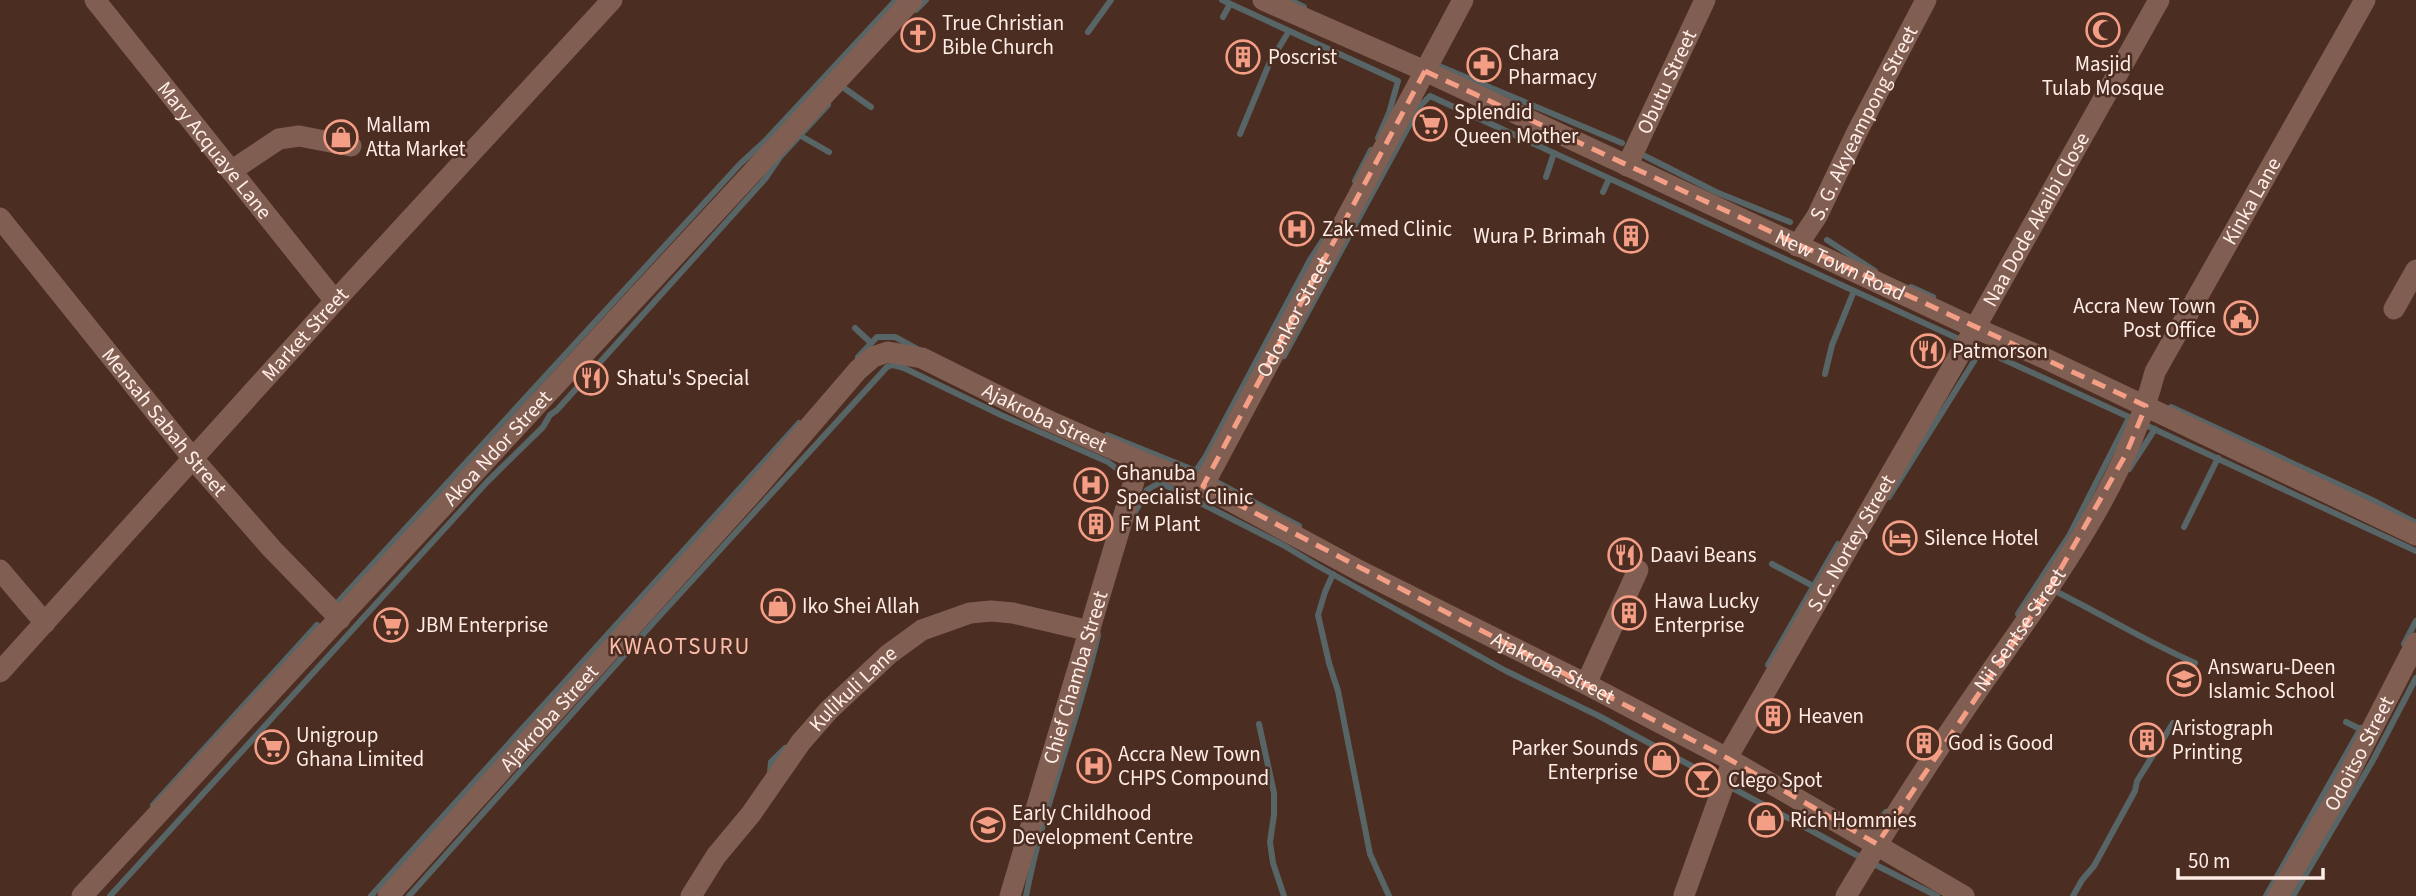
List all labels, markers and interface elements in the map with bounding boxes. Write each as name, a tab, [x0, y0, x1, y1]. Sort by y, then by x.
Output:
place label: True Christian Bible Church	[942, 8, 1064, 62]
mosque icon: Masjid Tulab Mosque	[2084, 11, 2122, 49]
church icon: True Christian Bible Church	[899, 16, 937, 54]
street label: S. G. Akyeampong Street	[1802, 20, 1925, 226]
street label: Obutu Street	[1629, 25, 1704, 139]
building icon: Poscrist	[1224, 38, 1262, 76]
place label: Chara Pharmacy	[1508, 38, 1597, 92]
place label: Poscrist	[1268, 42, 1337, 72]
pharmacy icon: Chara Pharmacy	[1465, 46, 1503, 84]
place label: Masjid Tulab Mosque	[2042, 49, 2164, 103]
street label: Mary Acquaye Lane	[150, 75, 279, 226]
place label: Splendid Queen Mother	[1454, 97, 1579, 151]
supermarket icon: Splendid Queen Mother	[1411, 105, 1449, 143]
place label: Mallam Atta Market	[366, 110, 466, 164]
shop icon: Mallam Atta Market	[322, 118, 360, 156]
street label: Naa Dode Akaibi Close	[1975, 127, 2097, 312]
street label: Kinka Lane	[2215, 152, 2288, 250]
hospital icon: Zak-med Clinic	[1278, 210, 1316, 248]
place label: Zak-med Clinic	[1322, 214, 1452, 244]
building icon: Wura P. Brimah	[1612, 217, 1650, 255]
place label: Wura P. Brimah	[1473, 221, 1606, 251]
street label: New Town Road	[1770, 222, 1910, 308]
street label: Odonkor Street	[1249, 251, 1338, 383]
street label: Market Street	[254, 281, 355, 388]
place label: Accra New Town Post Office	[2073, 291, 2216, 345]
public building icon: Accra New Town Post Office	[2222, 299, 2260, 337]
restaurant icon: Patmorson	[1909, 332, 1947, 370]
place label: Patmorson	[1952, 336, 2048, 366]
street label: Mensah Sabah Street	[95, 341, 234, 503]
restaurant icon: Shatu's Special	[572, 359, 610, 397]
place label: Shatu's Special	[616, 363, 749, 393]
street label: Ajakroba Street	[977, 375, 1112, 460]
street label: Akoa Ndor Street	[436, 383, 559, 513]
place label: Ghanuba Specialist Clinic	[1116, 458, 1254, 512]
hospital icon: Ghanuba Specialist Clinic	[1072, 466, 1110, 504]
street label: S.C. Nortey Street	[1799, 469, 1902, 617]
building icon: F M Plant	[1077, 505, 1115, 543]
place label: F M Plant	[1120, 509, 1200, 539]
hotel icon: Silence Hotel	[1881, 519, 1919, 557]
place label: Silence Hotel	[1924, 523, 2039, 553]
restaurant icon: Daavi Beans	[1606, 536, 1644, 574]
place label: Daavi Beans	[1650, 540, 1757, 570]
street label: Nii Sentse Street	[1966, 562, 2073, 698]
place label: Hawa Lucky Enterprise	[1654, 586, 1759, 640]
shop icon: Iko Shei Allah	[759, 587, 797, 625]
street label: Chief Chamba Street	[1035, 587, 1115, 768]
place label: Iko Shei Allah	[802, 591, 920, 621]
building icon: Hawa Lucky Enterprise	[1610, 594, 1648, 632]
supermarket icon: JBM Enterprise	[372, 606, 410, 644]
place label: JBM Enterprise	[416, 610, 548, 640]
street label: Ajakroba Street	[1486, 624, 1620, 712]
district label: KWAOTSURU	[609, 630, 751, 663]
street label: Kulikuli Lane	[802, 638, 903, 738]
place label: Answaru-Deen Islamic School	[2208, 652, 2336, 706]
street label: Ajakroba Street	[493, 658, 605, 778]
school or university icon: Answaru-Deen Islamic School	[2165, 660, 2203, 698]
street label: Odoitso Street	[2317, 691, 2401, 817]
building icon: Heaven	[1754, 697, 1792, 735]
place label: Heaven	[1798, 701, 1864, 731]
place label: Aristograph Printing	[2172, 713, 2273, 767]
place label: Unigroup Ghana Limited	[296, 720, 424, 774]
building icon: Aristograph Printing	[2128, 721, 2166, 759]
building icon: God is Good	[1905, 724, 1943, 762]
supermarket icon: Unigroup Ghana Limited	[253, 728, 291, 766]
place label: God is Good	[1948, 728, 2054, 758]
place label: Parker Sounds Enterprise	[1511, 733, 1638, 787]
place label: Accra New Town CHPS Compound	[1118, 739, 1269, 793]
shop icon: Parker Sounds Enterprise	[1643, 741, 1681, 779]
hospital icon: Accra New Town CHPS Compound	[1075, 747, 1113, 785]
bar icon: Clego Spot	[1684, 761, 1722, 799]
place label: Clego Spot	[1728, 765, 1822, 795]
place label: Early Childhood Development Centre	[1012, 798, 1193, 852]
shop icon: Rich Hommies	[1747, 801, 1785, 839]
place label: Rich Hommies	[1790, 805, 1917, 835]
school or university icon: Early Childhood Development Centre	[969, 806, 1007, 844]
scale bar	[2178, 836, 2323, 880]
text: 50 m	[2188, 846, 2230, 876]

